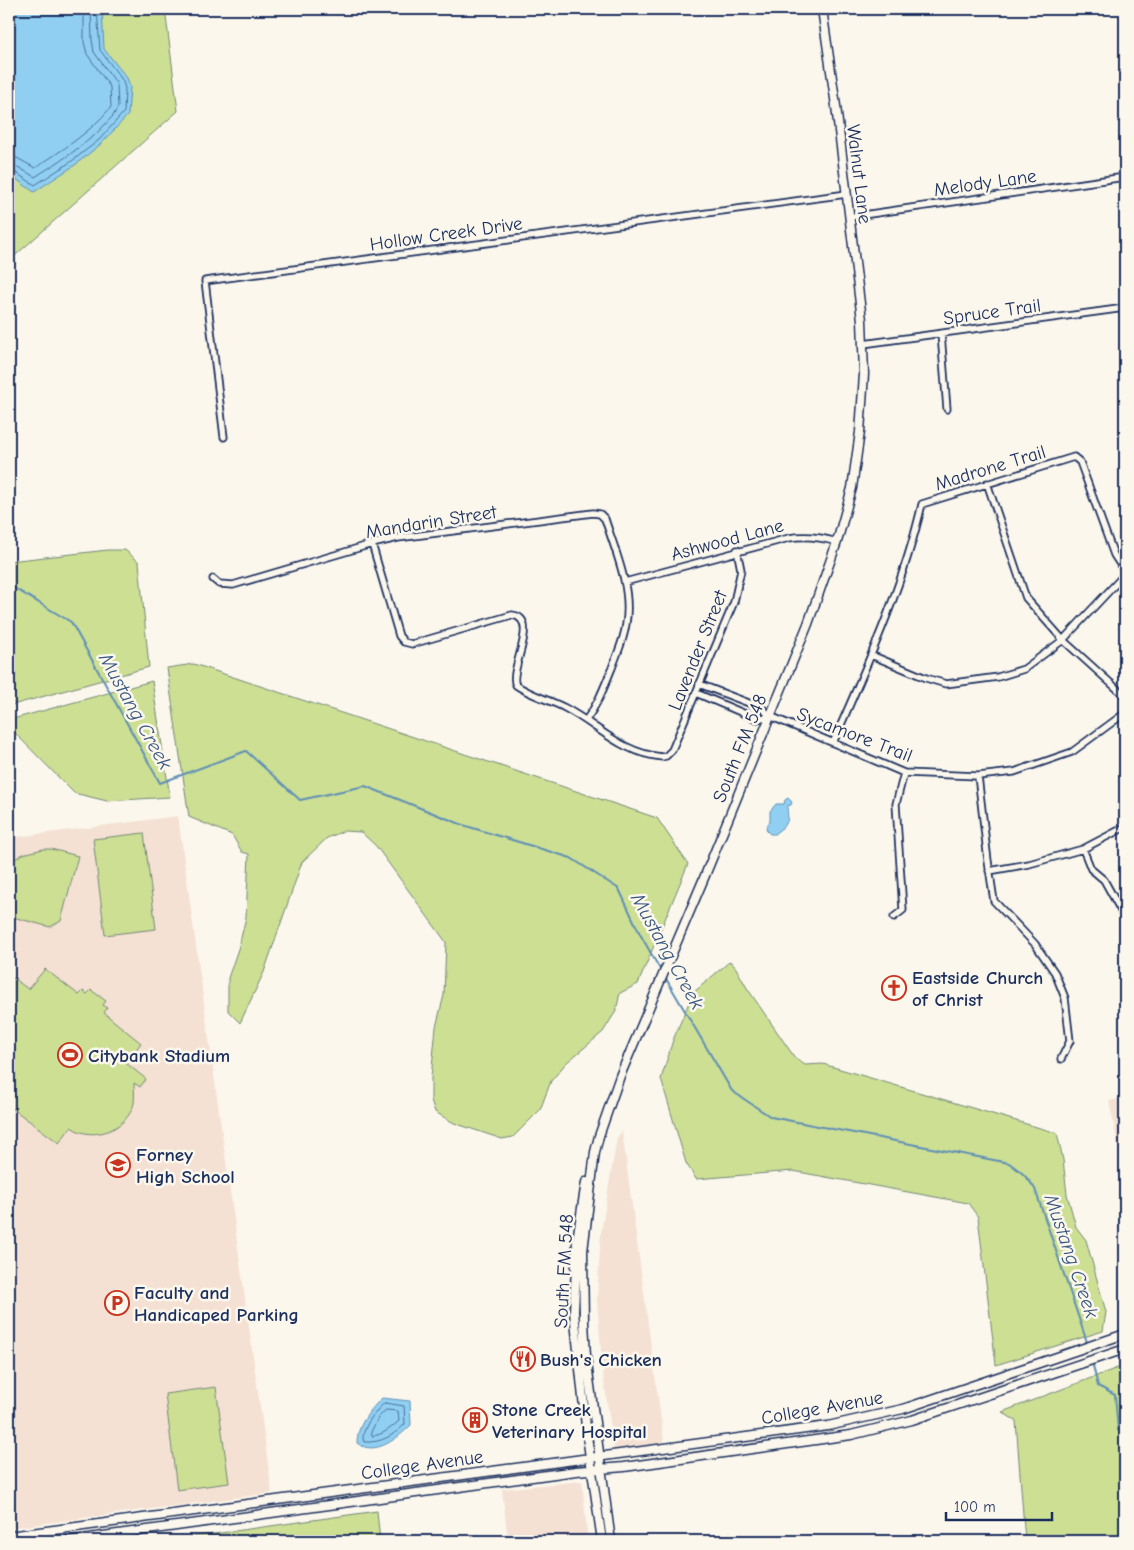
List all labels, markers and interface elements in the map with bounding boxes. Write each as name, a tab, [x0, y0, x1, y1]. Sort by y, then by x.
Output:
street label: Walnut Lane	[842, 123, 876, 225]
street label: Melody Lane	[932, 165, 1038, 201]
street label: Hollow Creek Drive	[368, 212, 524, 256]
street label: Spruce Trail	[942, 294, 1042, 330]
street label: Madrone Trail	[932, 441, 1048, 495]
street label: Mandarin Street	[364, 501, 499, 543]
street label: Ashwood Lane	[669, 514, 786, 566]
street label: Lavender Street	[664, 587, 732, 714]
water label: Mustang Creek	[94, 648, 177, 774]
street label: South FM 548	[708, 691, 772, 806]
street label: Sycamore Trail	[794, 703, 915, 767]
water label: Mustang Creek	[626, 888, 709, 1014]
place label: Eastside Church of Christ	[912, 967, 1043, 1011]
church icon: Eastside Church of Christ	[881, 975, 907, 1001]
sports icon: Citybank Stadium	[57, 1042, 83, 1068]
place label: Citybank Stadium	[88, 1045, 230, 1067]
place label: Forney High School	[136, 1144, 235, 1188]
school or university icon: Forney High School	[105, 1152, 131, 1178]
water label: Mustang Creek	[1039, 1190, 1104, 1321]
street label: South FM 548	[550, 1213, 578, 1329]
place label: Faculty and Handicaped Parking	[134, 1282, 299, 1326]
parking icon: Faculty and Handicaped Parking	[104, 1290, 130, 1316]
restaurant icon: Bush's Chicken	[510, 1346, 536, 1372]
place label: Bush's Chicken	[540, 1349, 662, 1371]
street label: College Avenue	[760, 1386, 885, 1430]
place label: Stone Creek Veterinary Hospital	[492, 1399, 647, 1443]
building icon: Stone Creek Veterinary Hospital	[462, 1407, 488, 1433]
street label: College Avenue	[360, 1446, 485, 1484]
scale bar	[946, 1490, 1053, 1522]
text: 100 m	[954, 1498, 996, 1516]

